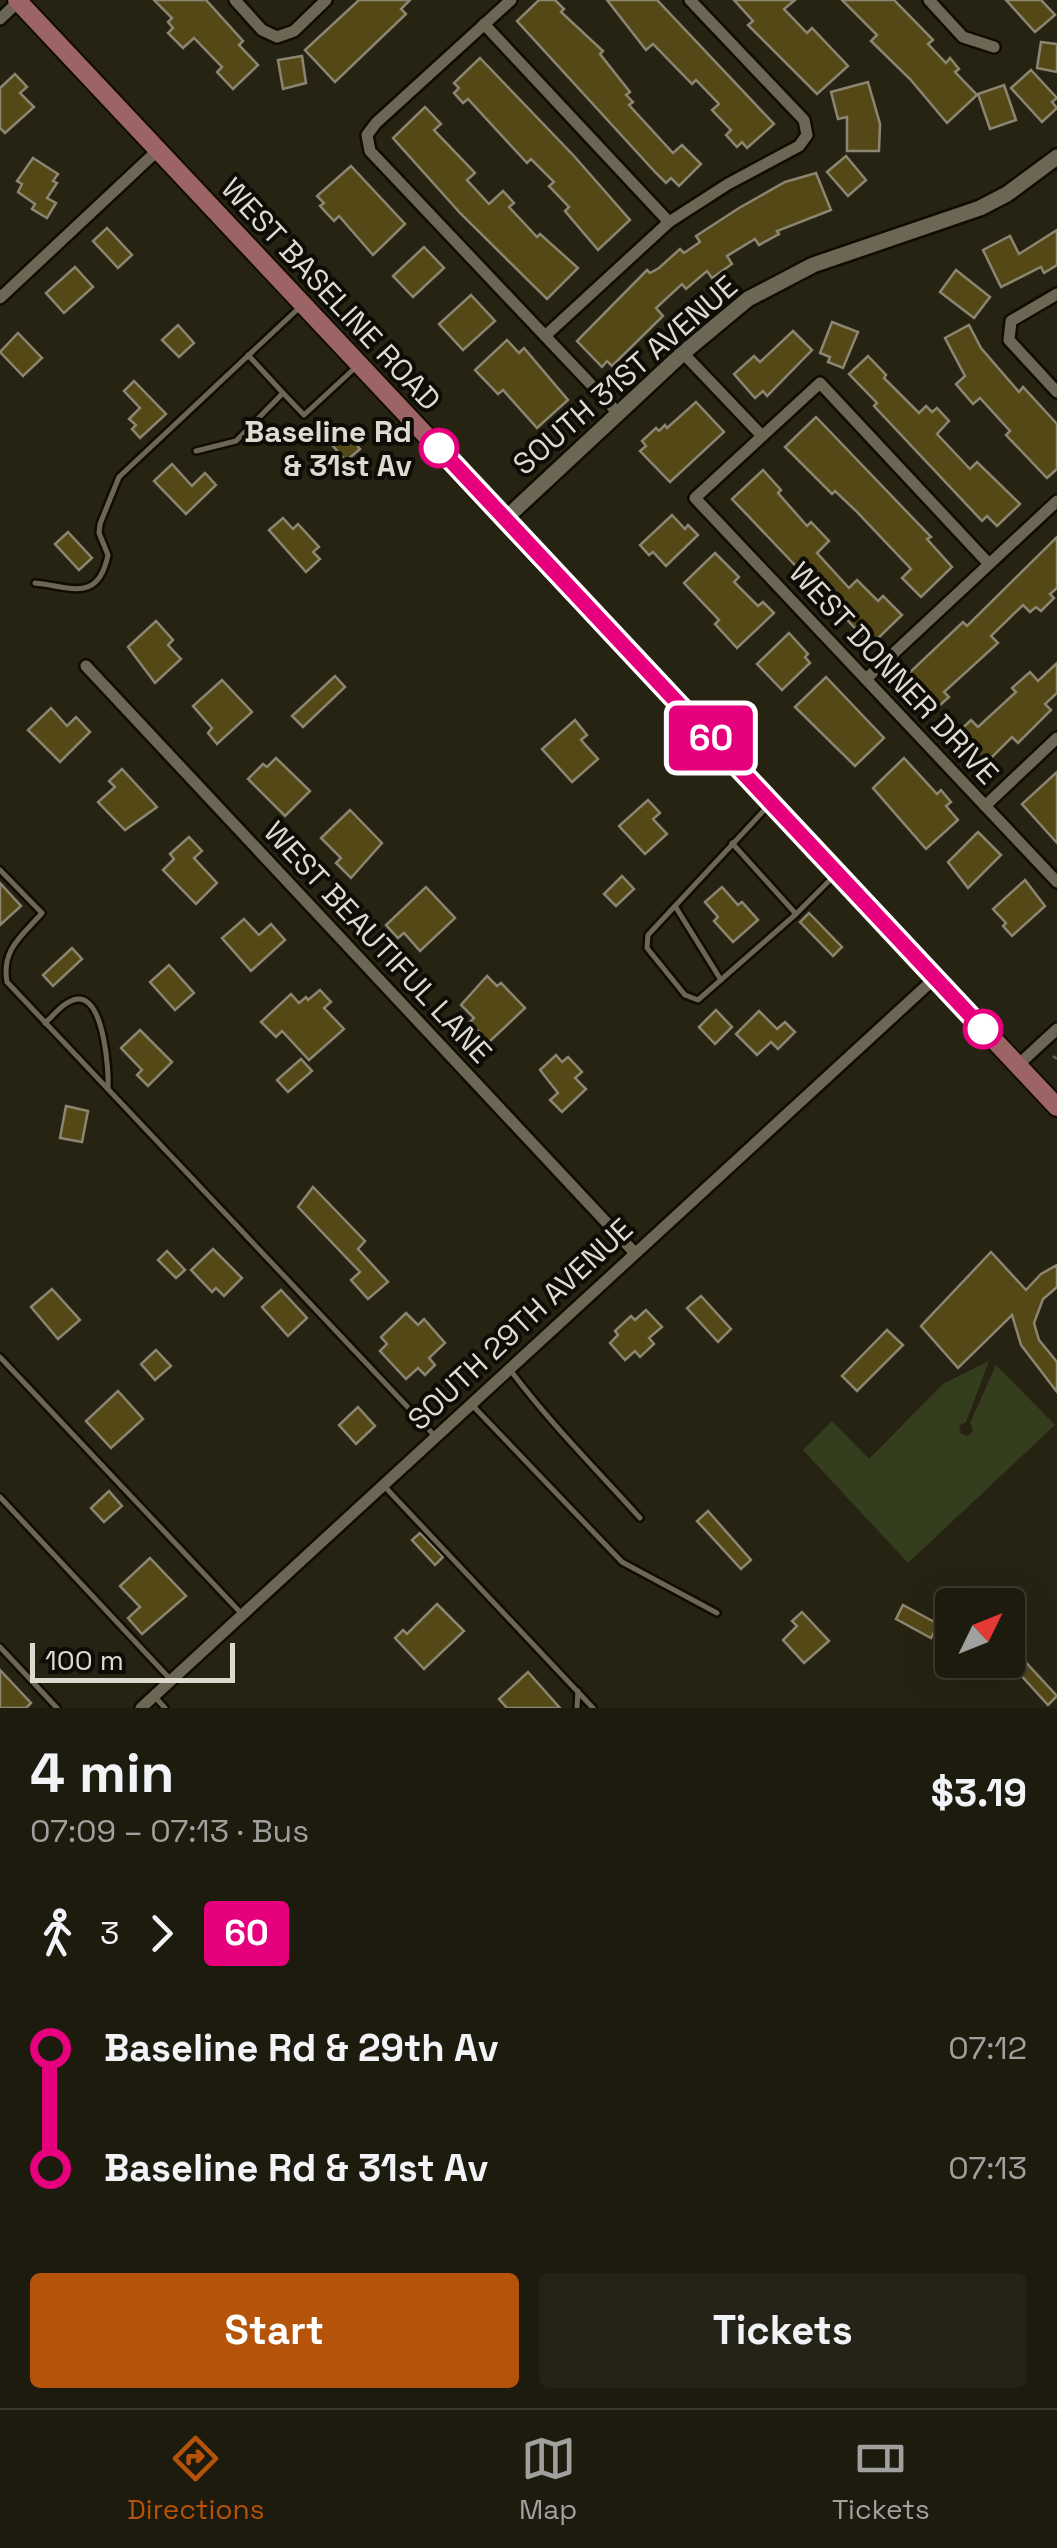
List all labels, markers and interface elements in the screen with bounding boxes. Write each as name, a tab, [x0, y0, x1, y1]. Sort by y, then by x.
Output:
street label: WEST BASELINE ROAD	[213, 169, 449, 419]
street label: SOUTH 31ST AVENUE	[505, 267, 745, 483]
place label: Baseline Rd & 31st Av	[244, 412, 412, 485]
marker: Baseline Rd & 31st Av	[420, 429, 458, 467]
street label: WEST DONNER DRIVE	[781, 554, 1007, 792]
line badge: 60	[666, 706, 756, 770]
text: 60	[689, 716, 733, 760]
street label: WEST BEAUTIFUL LANE	[256, 813, 500, 1071]
unlabelled marker	[964, 1010, 1002, 1048]
street label: SOUTH 29TH AVENUE	[399, 1209, 641, 1439]
north arrow	[935, 1588, 1025, 1678]
map controls	[935, 1588, 1025, 1678]
scale bar	[30, 1638, 235, 1682]
text: 100 m	[45, 1642, 124, 1678]
text: 4 min	[30, 1738, 174, 1808]
text: $3.19	[931, 1769, 1027, 1817]
text: 07:09 – 07:13 · Bus	[30, 1811, 309, 1851]
icon: walk	[30, 1906, 85, 1961]
icon: forward	[134, 1906, 189, 1961]
text: 60	[224, 1911, 269, 1955]
text: 3	[100, 1913, 119, 1953]
text: Baseline Rd & 29th Av	[104, 2024, 498, 2072]
text: 07:12	[948, 2028, 1027, 2068]
text: Baseline Rd & 31st Av	[104, 2144, 488, 2192]
text: 07:13	[948, 2148, 1027, 2188]
button: Start	[30, 2273, 519, 2388]
button: Tickets	[539, 2273, 1027, 2388]
tab: Directions	[127, 2431, 264, 2527]
tab: Map	[519, 2431, 577, 2527]
tab: Tickets	[832, 2431, 930, 2527]

